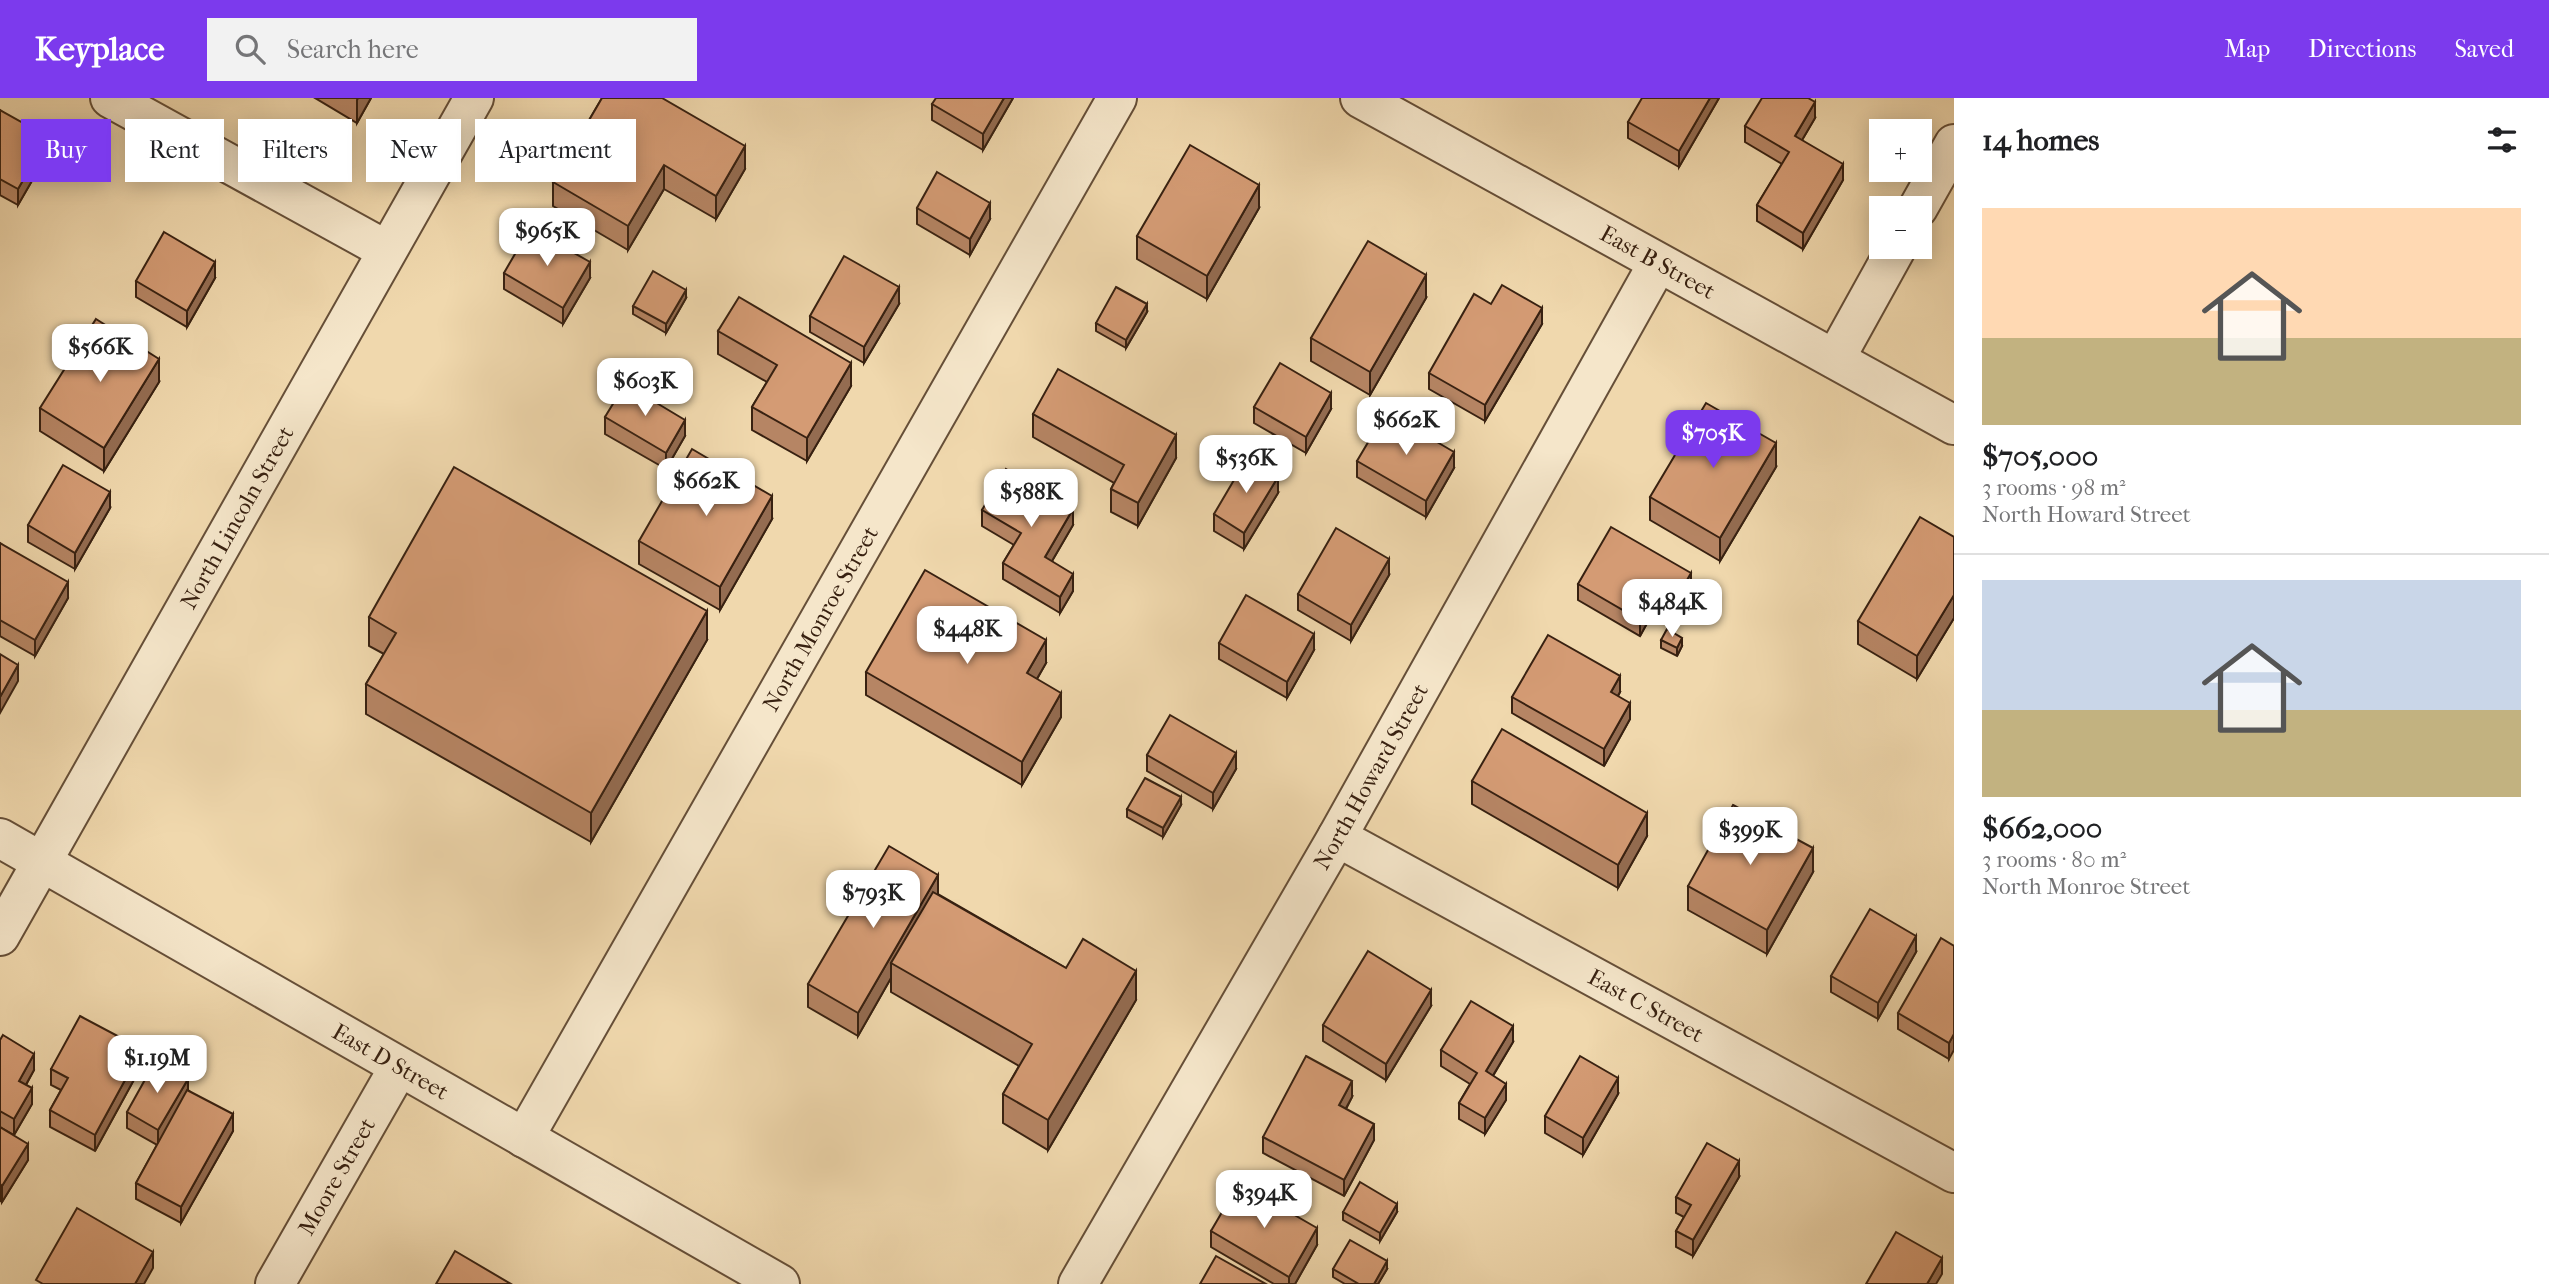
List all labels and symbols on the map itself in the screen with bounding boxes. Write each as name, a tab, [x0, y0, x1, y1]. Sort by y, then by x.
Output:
pin: $965K	[498, 208, 596, 268]
street label: East B Street	[1595, 220, 1720, 305]
pin: $566K	[51, 324, 149, 384]
pin: $603K	[596, 358, 694, 418]
pin: $662K	[1357, 398, 1455, 457]
pin: $705K	[1664, 410, 1762, 470]
street label: North Lincoln Street	[175, 422, 300, 614]
pin: $536K	[1197, 436, 1295, 495]
pin: $662K	[657, 458, 755, 518]
pin: $588K	[982, 470, 1080, 529]
street label: North Monroe Street	[757, 521, 884, 716]
pin: $484K	[1623, 580, 1721, 639]
pin: $448K	[918, 606, 1016, 666]
street label: North Howard Street	[1308, 679, 1434, 874]
pin: $399K	[1701, 808, 1799, 867]
pin: $793K	[824, 870, 922, 930]
street label: East C Street	[1583, 963, 1708, 1048]
street label: East D Street	[327, 1018, 453, 1106]
pin: $1.19M	[100, 1035, 214, 1095]
street label: Moore Street	[293, 1113, 381, 1240]
pin: $394K	[1215, 1170, 1313, 1230]

